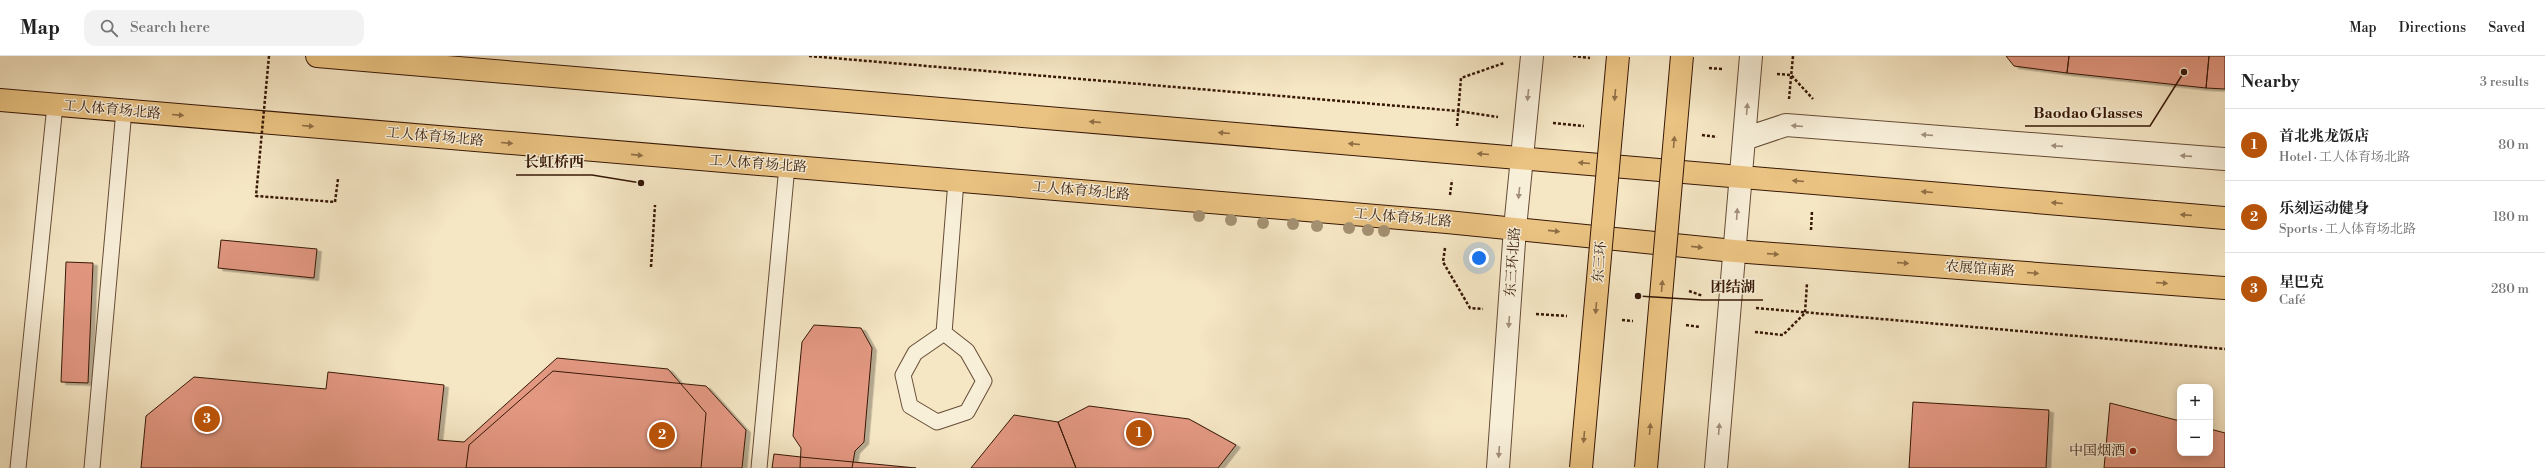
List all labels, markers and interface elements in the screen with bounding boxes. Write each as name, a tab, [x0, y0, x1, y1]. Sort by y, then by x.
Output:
search box	[84, 10, 364, 46]
text: Map	[20, 16, 60, 40]
icon: search	[98, 17, 120, 39]
text: Search here	[130, 18, 210, 37]
text: Map	[2349, 19, 2377, 37]
text: Directions	[2399, 19, 2466, 37]
text: Saved	[2488, 19, 2525, 37]
text: Nearby	[2241, 71, 2300, 93]
text: 3 results	[2480, 74, 2529, 90]
one-way arrow	[1524, 89, 1531, 101]
one-way arrow	[1611, 89, 1618, 101]
street label: 工人体育场北路	[62, 97, 162, 123]
callout: Baodao Glasses	[2025, 99, 2150, 126]
one-way arrow	[1743, 103, 1750, 115]
text: Baodao Glasses	[2033, 104, 2143, 123]
one-way arrow	[172, 112, 184, 118]
one-way arrow	[1089, 118, 1101, 125]
one-way arrow	[1791, 122, 1803, 129]
one-way arrow	[302, 123, 314, 129]
street label: 工人体育场北路	[385, 124, 485, 150]
text: 首北兆龙饭店	[2279, 127, 2369, 146]
one-way arrow	[1218, 129, 1230, 136]
one-way arrow	[1921, 132, 1933, 139]
one-way arrow	[1671, 136, 1678, 148]
text: 1	[2251, 137, 2257, 153]
text: 80 m	[2498, 137, 2529, 153]
one-way arrow	[501, 140, 513, 146]
one-way arrow	[1348, 140, 1360, 147]
one-way arrow	[2050, 142, 2063, 149]
callout: 长虹桥西	[516, 148, 592, 175]
text: Hotel · 工人体育场北路	[2279, 149, 2410, 165]
one-way arrow	[1477, 151, 1489, 158]
one-way arrow	[631, 152, 643, 158]
street label: 工人体育场北路	[708, 152, 808, 176]
one-way arrow	[2180, 152, 2192, 159]
text: 长虹桥西	[524, 153, 584, 172]
one-way arrow	[1578, 160, 1590, 166]
street label: 工人体育场北路	[1031, 178, 1131, 204]
one-way arrow	[1792, 178, 1804, 185]
one-way arrow	[1516, 187, 1522, 199]
one-way arrow	[1921, 189, 1933, 196]
text: 乐刻运动健身	[2279, 199, 2369, 218]
one-way arrow	[2051, 200, 2063, 207]
street label: 工人体育场北路	[1353, 205, 1453, 231]
one-way arrow	[1734, 208, 1741, 220]
text: 2	[2250, 209, 2258, 225]
text: 180 m	[2493, 209, 2529, 225]
one-way arrow	[2180, 211, 2192, 218]
text: Sports · 工人体育场北路	[2279, 221, 2416, 237]
street label: 东三环北路	[1502, 226, 1524, 298]
one-way arrow	[1548, 228, 1560, 235]
street label: 东三环	[1589, 240, 1611, 284]
one-way arrow	[1691, 244, 1703, 250]
your location	[1469, 248, 1489, 268]
one-way arrow	[1767, 250, 1779, 257]
street label: 农展馆南路	[1944, 258, 2016, 280]
one-way arrow	[1897, 260, 1909, 267]
one-way arrow	[2027, 270, 2039, 277]
callout: 团结湖	[1702, 273, 1763, 300]
text: 星巴克	[2279, 273, 2324, 292]
text: 团结湖	[1710, 278, 1756, 297]
one-way arrow	[1659, 280, 1665, 292]
one-way arrow	[2156, 280, 2168, 287]
text: 3	[2250, 281, 2258, 297]
text: 280 m	[2491, 281, 2529, 297]
text: Café	[2279, 292, 2306, 308]
one-way arrow	[1592, 302, 1599, 314]
one-way arrow	[1505, 316, 1512, 328]
map controls	[2177, 384, 2213, 456]
button: +	[2177, 384, 2213, 420]
pin: 3	[194, 404, 220, 434]
pin: 1	[1126, 418, 1152, 448]
pin: 2	[649, 420, 675, 450]
button: −	[2177, 420, 2213, 456]
one-way arrow	[1646, 423, 1653, 435]
one-way arrow	[1716, 423, 1723, 435]
one-way arrow	[1581, 431, 1588, 444]
place label: 中国烟酒	[2069, 442, 2125, 460]
one-way arrow	[1496, 446, 1503, 458]
marker: 中国烟酒	[2128, 446, 2138, 456]

